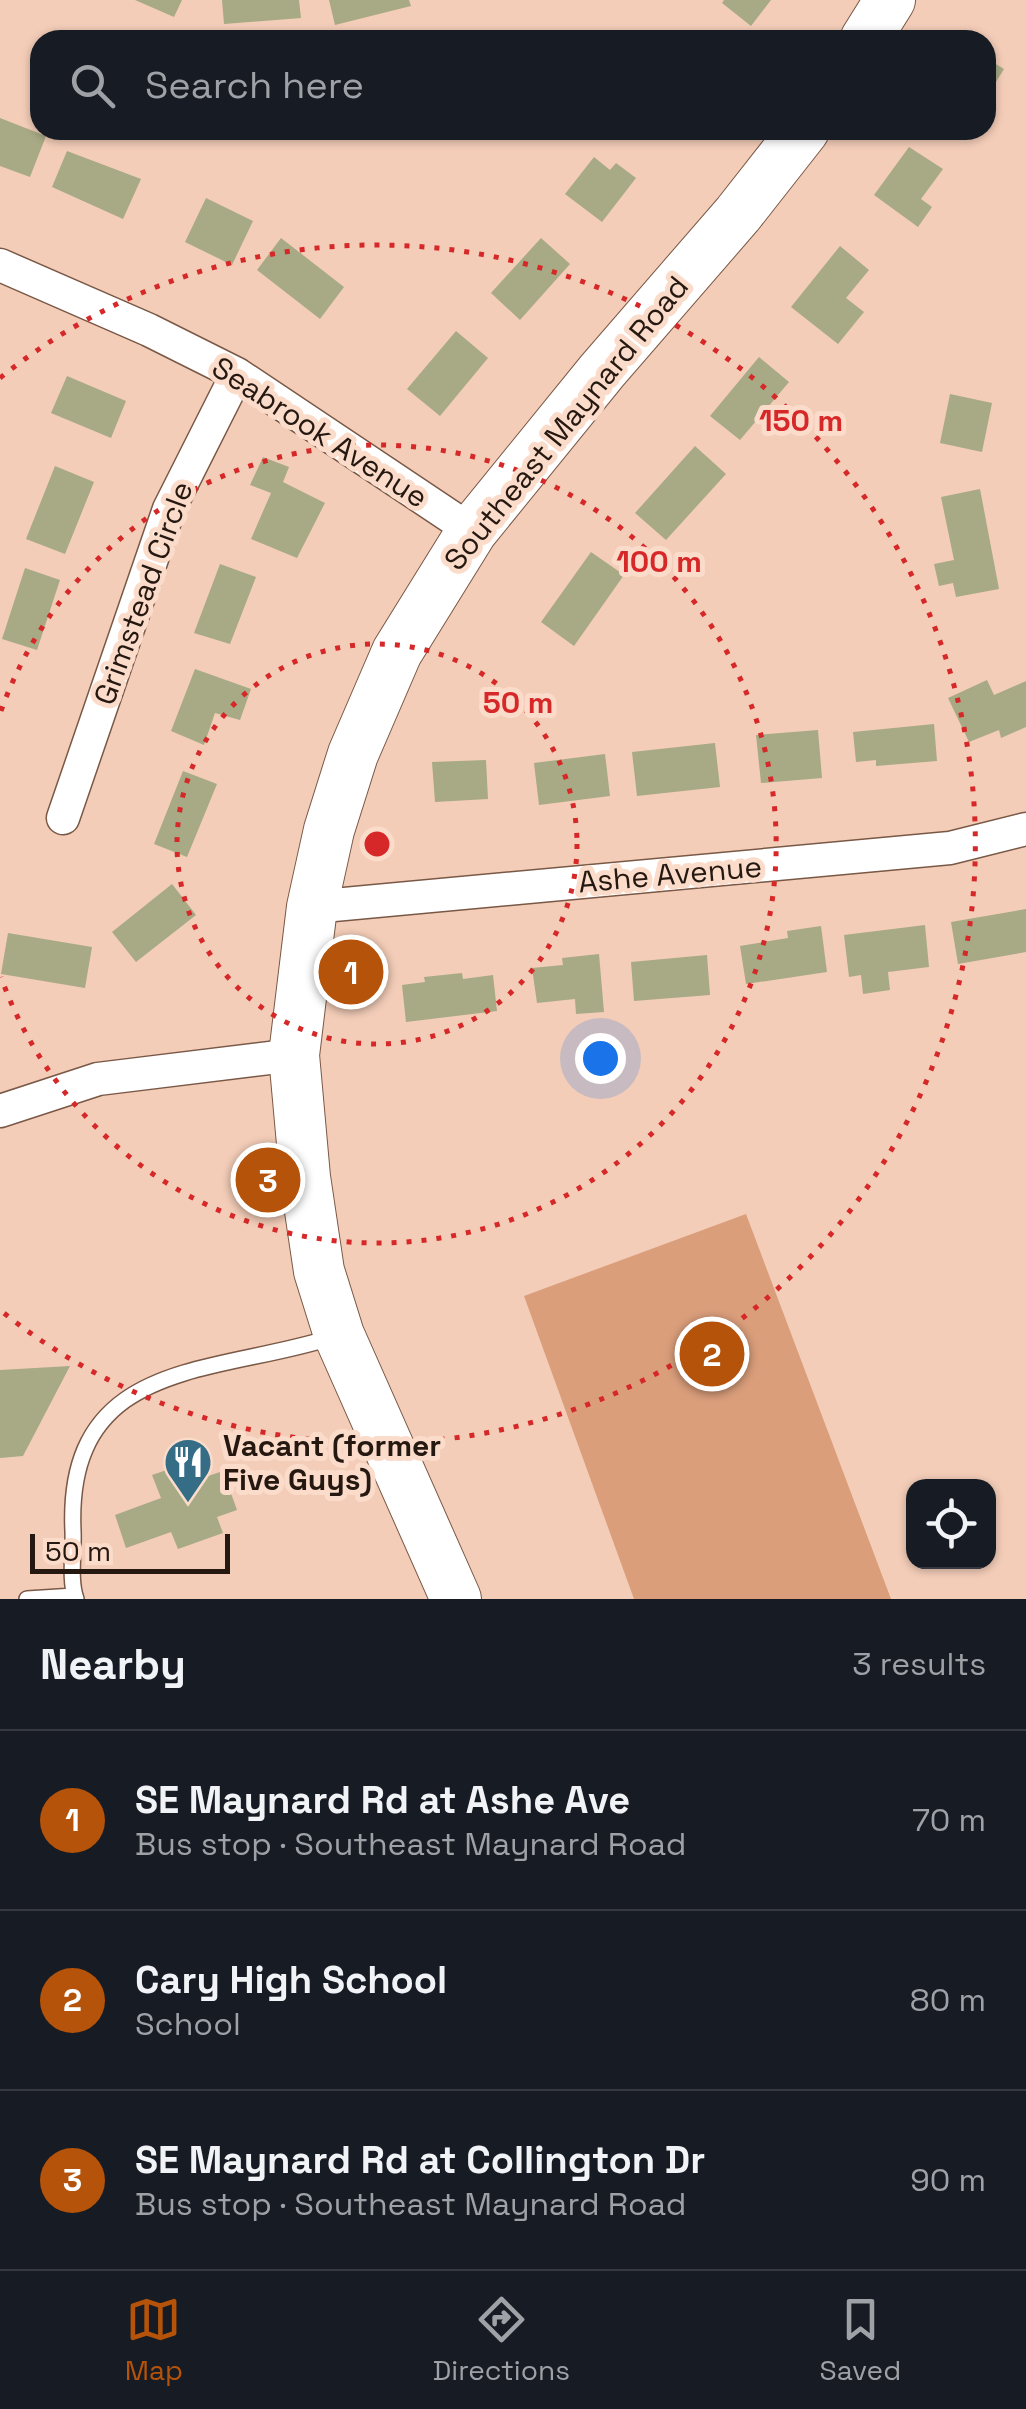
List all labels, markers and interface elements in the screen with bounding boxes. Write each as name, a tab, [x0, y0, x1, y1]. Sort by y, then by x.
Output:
search box	[30, 30, 996, 140]
icon: search	[65, 58, 120, 113]
text: Search here	[145, 61, 364, 109]
street label: Southeast Maynard Road	[435, 268, 697, 578]
street label: Seabrook Avenue	[205, 348, 435, 516]
text: 150 m	[759, 401, 843, 440]
street label: Grimstead Circle	[84, 476, 202, 710]
text: 100 m	[616, 542, 702, 581]
text: 50 m	[483, 683, 553, 722]
centre of rings	[359, 826, 395, 862]
street label: Ashe Avenue	[577, 847, 763, 901]
pin: 1	[318, 934, 384, 1010]
your location	[575, 1033, 626, 1084]
pin: 3	[236, 1142, 300, 1218]
pin: 2	[680, 1316, 744, 1392]
place label: Vacant (former Five Guys)	[223, 1426, 441, 1499]
restaurant icon: Vacant (former Five Guys)	[162, 1436, 214, 1504]
map controls	[906, 1479, 996, 1569]
button: locate	[906, 1479, 996, 1569]
scale bar	[30, 1529, 230, 1574]
text: 50 m	[45, 1533, 111, 1569]
text: Nearby	[40, 1638, 186, 1691]
text: 3 results	[852, 1644, 986, 1684]
text: SE Maynard Rd at Ashe Ave	[135, 1776, 630, 1824]
text: 1	[65, 1800, 80, 1840]
text: 70 m	[912, 1800, 986, 1840]
text: Bus stop · Southeast Maynard Road	[135, 1824, 686, 1864]
text: Cary High School	[135, 1956, 447, 2004]
text: 2	[63, 1980, 82, 2020]
text: 80 m	[910, 1980, 986, 2020]
text: School	[135, 2004, 241, 2044]
text: SE Maynard Rd at Collington Dr	[135, 2136, 705, 2184]
text: 3	[63, 2160, 82, 2200]
text: 90 m	[910, 2160, 986, 2200]
text: Bus stop · Southeast Maynard Road	[135, 2184, 686, 2224]
tab: Map	[125, 2292, 183, 2388]
tab: Directions	[433, 2292, 570, 2388]
tab: Saved	[820, 2292, 901, 2388]

